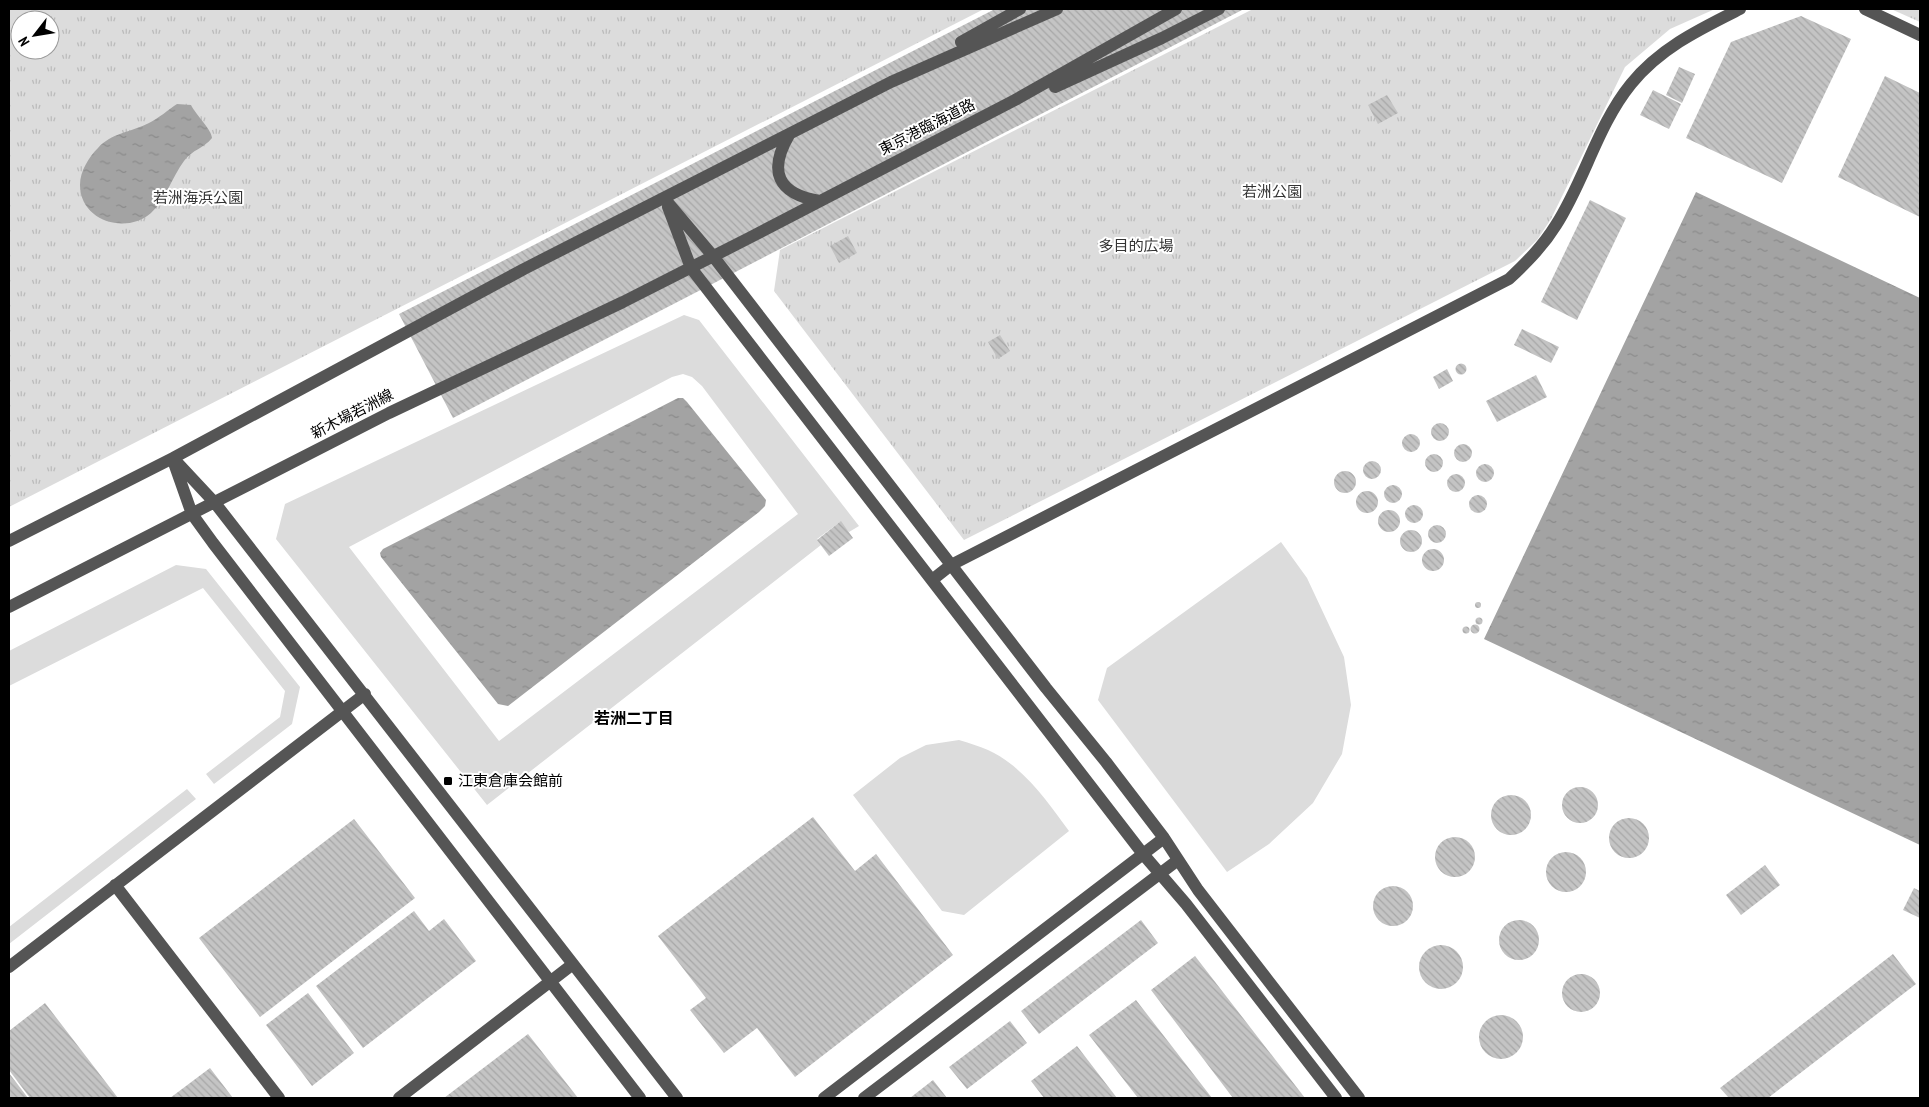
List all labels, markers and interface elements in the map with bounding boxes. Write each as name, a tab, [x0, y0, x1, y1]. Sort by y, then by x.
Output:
north arrow	[10, 10, 60, 60]
text: N	[14, 34, 34, 50]
street label: 東京港臨海道路	[876, 94, 978, 159]
park label: 若洲公園	[1242, 182, 1302, 201]
park label: 若洲海浜公園	[153, 188, 243, 207]
park label: 多目的広場	[1098, 236, 1174, 255]
street label: 新木場若洲線	[307, 385, 396, 442]
district label: 若洲二丁目	[594, 708, 674, 728]
place label: 江東倉庫会館前	[458, 771, 563, 790]
marker: 江東倉庫会館前	[442, 775, 454, 787]

